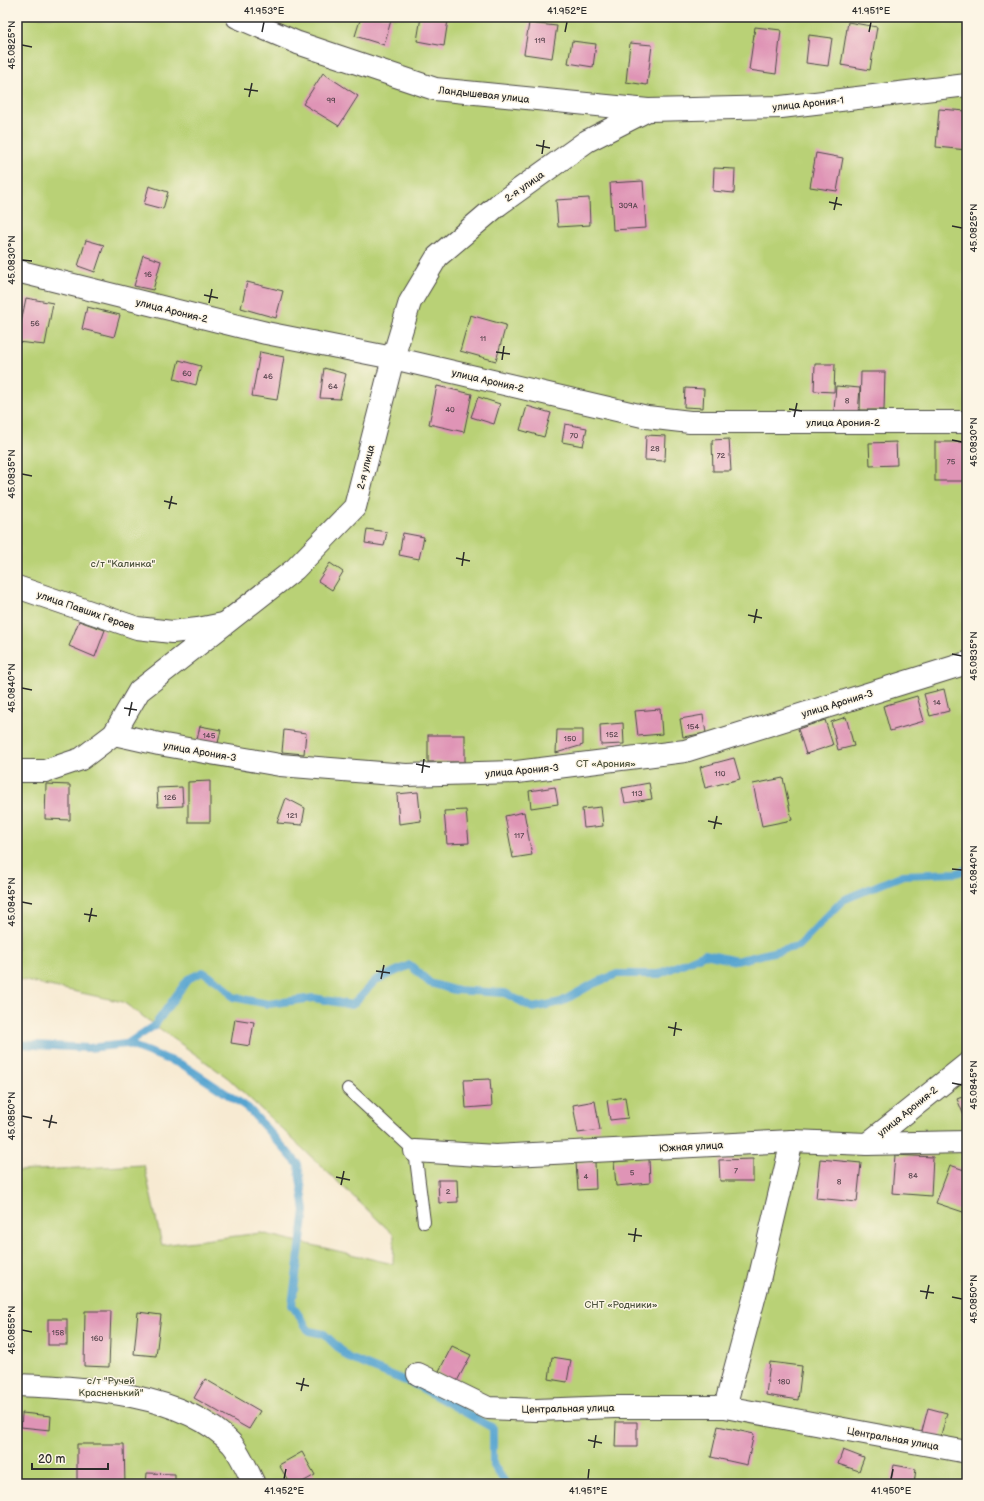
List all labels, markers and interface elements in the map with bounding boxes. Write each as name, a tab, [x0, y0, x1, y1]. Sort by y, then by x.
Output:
text: 41.953°E	[244, 5, 285, 17]
text: 41.952°E	[547, 5, 588, 17]
text: 41.951°E	[852, 5, 891, 17]
text: 45.0825°N	[6, 20, 18, 70]
house number: 119	[535, 36, 546, 45]
street label: Ландышевая улица	[437, 84, 530, 106]
street label: улица Арония-1	[772, 94, 844, 114]
house number: 99	[326, 96, 336, 105]
street label: 2-я улица	[503, 169, 547, 205]
house number: 309А	[618, 201, 638, 210]
text: 45.0825°N	[968, 203, 980, 253]
text: 45.0830°N	[6, 235, 18, 285]
house number: 16	[144, 270, 152, 279]
street label: улица Арония-2	[135, 296, 209, 326]
house number: 56	[30, 319, 40, 328]
house number: 11	[480, 334, 486, 343]
street label: улица Арония-2	[451, 367, 525, 395]
house number: 60	[182, 369, 192, 378]
house number: 46	[263, 372, 273, 381]
house number: 64	[328, 382, 338, 391]
house number: 8	[845, 396, 850, 405]
house number: 40	[445, 405, 455, 414]
street label: улица Арония-2	[806, 417, 880, 429]
text: 45.0830°N	[968, 417, 980, 467]
house number: 70	[570, 431, 579, 440]
street label: 2-я улица	[355, 444, 377, 491]
house number: 28	[650, 444, 660, 453]
text: 45.0835°N	[6, 449, 18, 499]
house number: 72	[717, 451, 726, 460]
house number: 75	[947, 457, 956, 466]
park label: с/т "Калинка"	[91, 558, 156, 570]
street label: улица Павших Героев	[35, 589, 137, 634]
text: 45.0835°N	[968, 631, 980, 681]
text: 45.0840°N	[6, 663, 18, 713]
street label: улица Арония-3	[800, 687, 874, 720]
house number: 14	[933, 698, 941, 707]
house number: 154	[687, 722, 699, 731]
house number: 152	[606, 730, 618, 739]
house number: 145	[203, 731, 216, 740]
house number: 150	[564, 734, 576, 743]
street label: улица Арония-3	[162, 740, 237, 764]
park label: СТ «Арония»	[576, 758, 636, 770]
street label: улица Арония-3	[485, 762, 559, 780]
house number: 110	[715, 769, 726, 778]
house number: 113	[631, 789, 643, 798]
house number: 126	[164, 793, 176, 802]
house number: 121	[287, 811, 297, 820]
house number: 117	[514, 831, 524, 840]
text: 45.0840°N	[968, 845, 980, 895]
text: 45.0845°N	[6, 877, 18, 927]
text: 45.0845°N	[968, 1060, 980, 1110]
street label: улица Арония-2	[875, 1084, 940, 1140]
text: 45.0850°N	[6, 1091, 18, 1141]
street label: Южная улица	[659, 1139, 724, 1155]
house number: 7	[734, 1166, 738, 1175]
house number: 5	[630, 1168, 635, 1177]
house number: 84	[908, 1171, 918, 1180]
house number: 4	[584, 1172, 589, 1181]
house number: 8	[837, 1177, 842, 1186]
house number: 2	[446, 1187, 451, 1196]
text: 45.0850°N	[968, 1274, 980, 1324]
park label: СНТ «Родники»	[584, 1299, 658, 1311]
text: 45.0855°N	[6, 1306, 18, 1354]
house number: 158	[52, 1328, 65, 1337]
house number: 160	[91, 1334, 104, 1343]
park label: с/т "Ручей Красненький"	[78, 1375, 144, 1399]
house number: 180	[778, 1377, 791, 1386]
street label: Центральная улица	[521, 1402, 615, 1416]
street label: Центральная улица	[846, 1425, 940, 1453]
scale bar	[32, 1445, 108, 1471]
text: 20 m	[38, 1452, 65, 1467]
text: 41.952°E	[264, 1485, 305, 1497]
text: 41.951°E	[569, 1485, 608, 1497]
text: 41.950°E	[871, 1485, 912, 1497]

